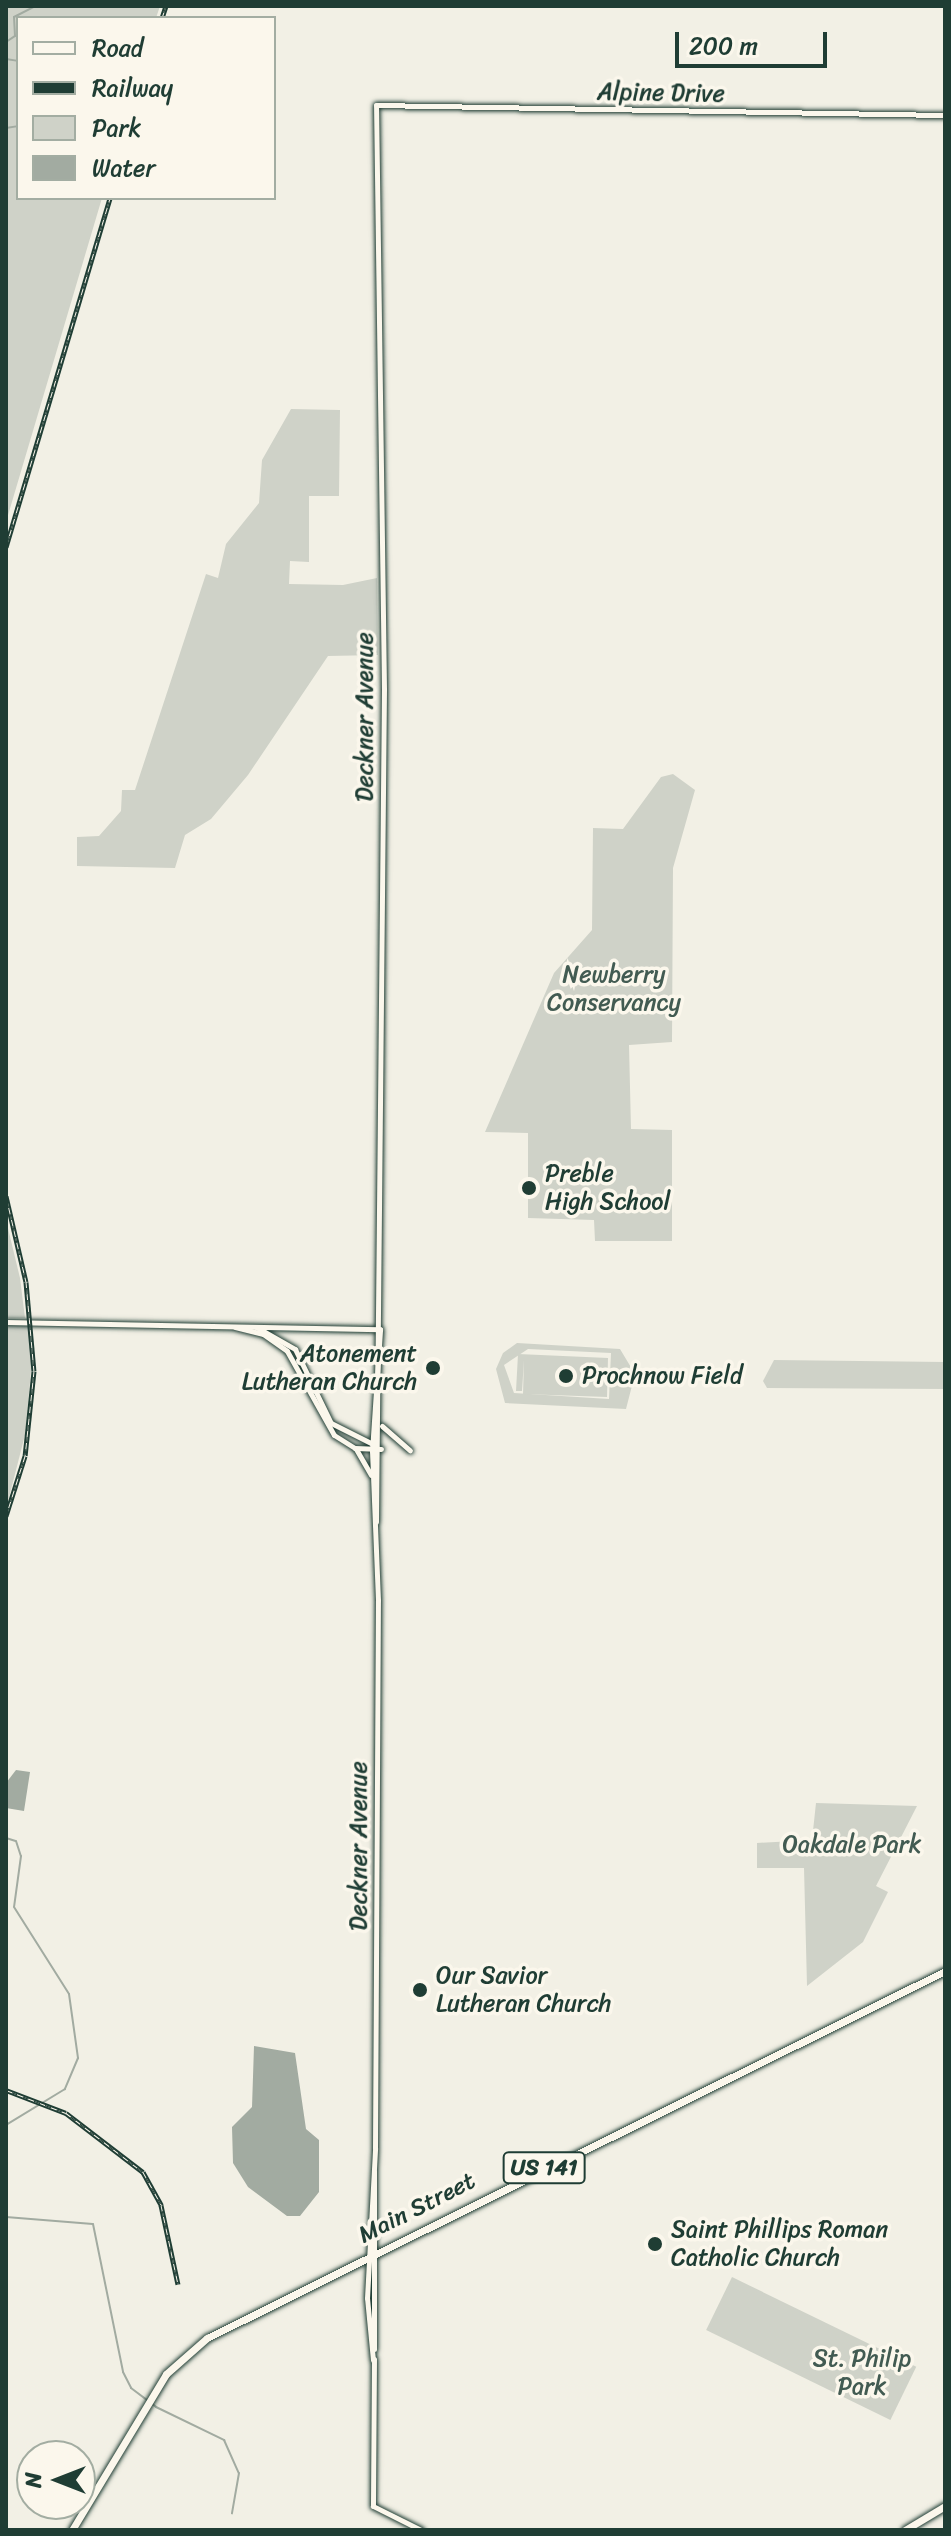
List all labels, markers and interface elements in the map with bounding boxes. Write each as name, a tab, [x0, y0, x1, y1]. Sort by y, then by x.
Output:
legend	[16, 16, 276, 200]
scale bar	[679, 16, 831, 66]
text: 200 m	[689, 25, 758, 67]
text: Road	[92, 27, 143, 69]
text: Railway	[92, 67, 173, 109]
street label: Alpine Drive	[597, 77, 725, 109]
text: Park	[92, 107, 141, 149]
text: Water	[92, 147, 155, 189]
street label: Deckner Avenue	[351, 632, 379, 802]
park label: Newberry Conservancy	[547, 961, 681, 1017]
place label: Preble High School	[545, 1160, 670, 1216]
marker: Preble High School	[520, 1179, 538, 1197]
place label: Atonement Lutheran Church	[242, 1340, 417, 1396]
marker: Atonement Lutheran Church	[424, 1359, 442, 1377]
place label: Prochnow Field	[582, 1362, 743, 1390]
marker: Prochnow Field	[557, 1367, 575, 1385]
street label: Deckner Avenue	[345, 1761, 373, 1931]
park label: Oakdale Park	[783, 1831, 921, 1859]
place label: Our Savior Lutheran Church	[436, 1962, 611, 2018]
marker: Our Savior Lutheran Church	[411, 1981, 429, 1999]
road number: US 141	[502, 2150, 586, 2186]
street label: Main Street	[354, 2166, 480, 2250]
place label: Saint Phillips Roman Catholic Church	[671, 2216, 889, 2272]
marker: Saint Phillips Roman Catholic Church	[646, 2235, 664, 2253]
park label: St. Philip Park	[813, 2345, 911, 2401]
north arrow	[16, 2440, 96, 2520]
text: N	[14, 2472, 53, 2488]

